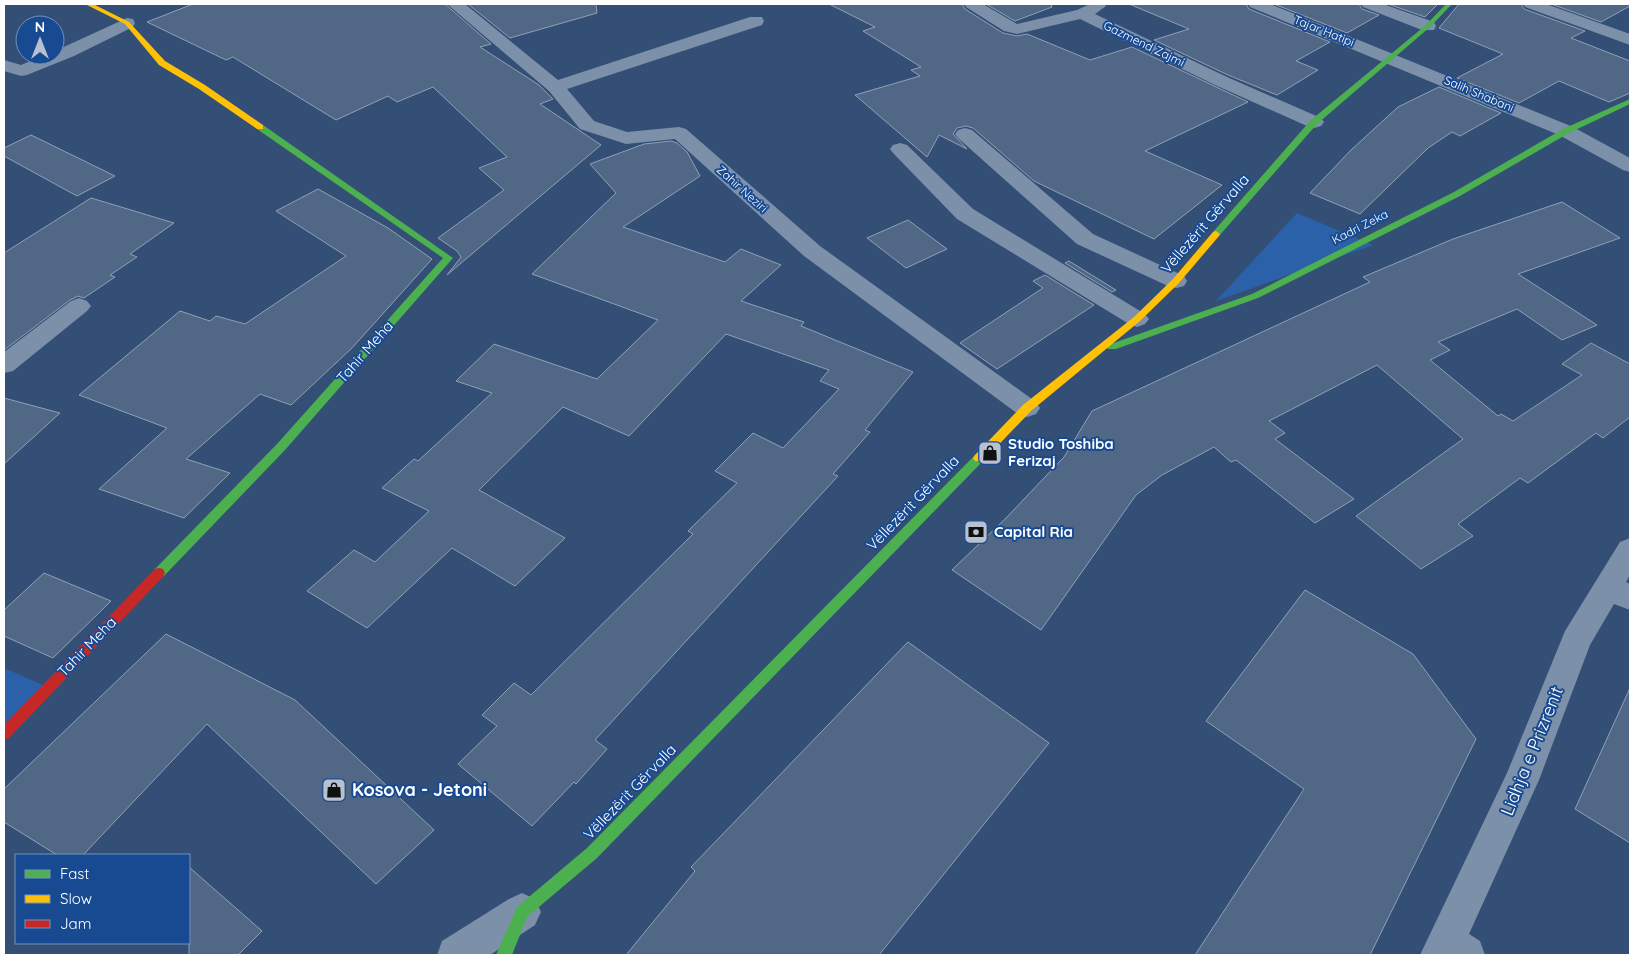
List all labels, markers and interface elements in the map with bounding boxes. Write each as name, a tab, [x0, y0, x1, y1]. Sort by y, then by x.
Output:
street label: Tajar Hatipi	[1292, 12, 1357, 50]
north arrow	[15, 15, 65, 65]
street label: Gazmend Zajmi	[1101, 17, 1187, 70]
text: N	[35, 18, 45, 36]
street label: Salih Shabani	[1442, 72, 1516, 115]
street label: Zahir Neziri	[714, 162, 771, 215]
street label: Vëllezërit Gërvalla	[1156, 170, 1253, 277]
street label: Kadri Zeka	[1329, 206, 1390, 247]
street label: Tahir Meha	[332, 316, 397, 387]
place label: Studio Toshiba Ferizaj	[1008, 434, 1114, 470]
shop icon: Studio Toshiba Ferizaj	[977, 440, 1003, 466]
street label: Vëllezërit Gërvalla	[862, 451, 963, 554]
bank icon: Capital Ria	[963, 519, 989, 545]
place label: Capital Ria	[994, 522, 1073, 541]
street label: Tahir Meha	[53, 612, 120, 681]
street label: Lidhja e Prizrenit	[1495, 683, 1568, 819]
street label: Vëllezërit Gërvalla	[579, 740, 680, 843]
shop icon: Kosova - Jetoni	[321, 777, 347, 803]
place label: Kosova - Jetoni	[352, 778, 487, 801]
legend	[15, 854, 190, 944]
text: Fast	[60, 864, 89, 883]
text: Slow	[60, 889, 92, 908]
text: Jam	[60, 914, 91, 933]

